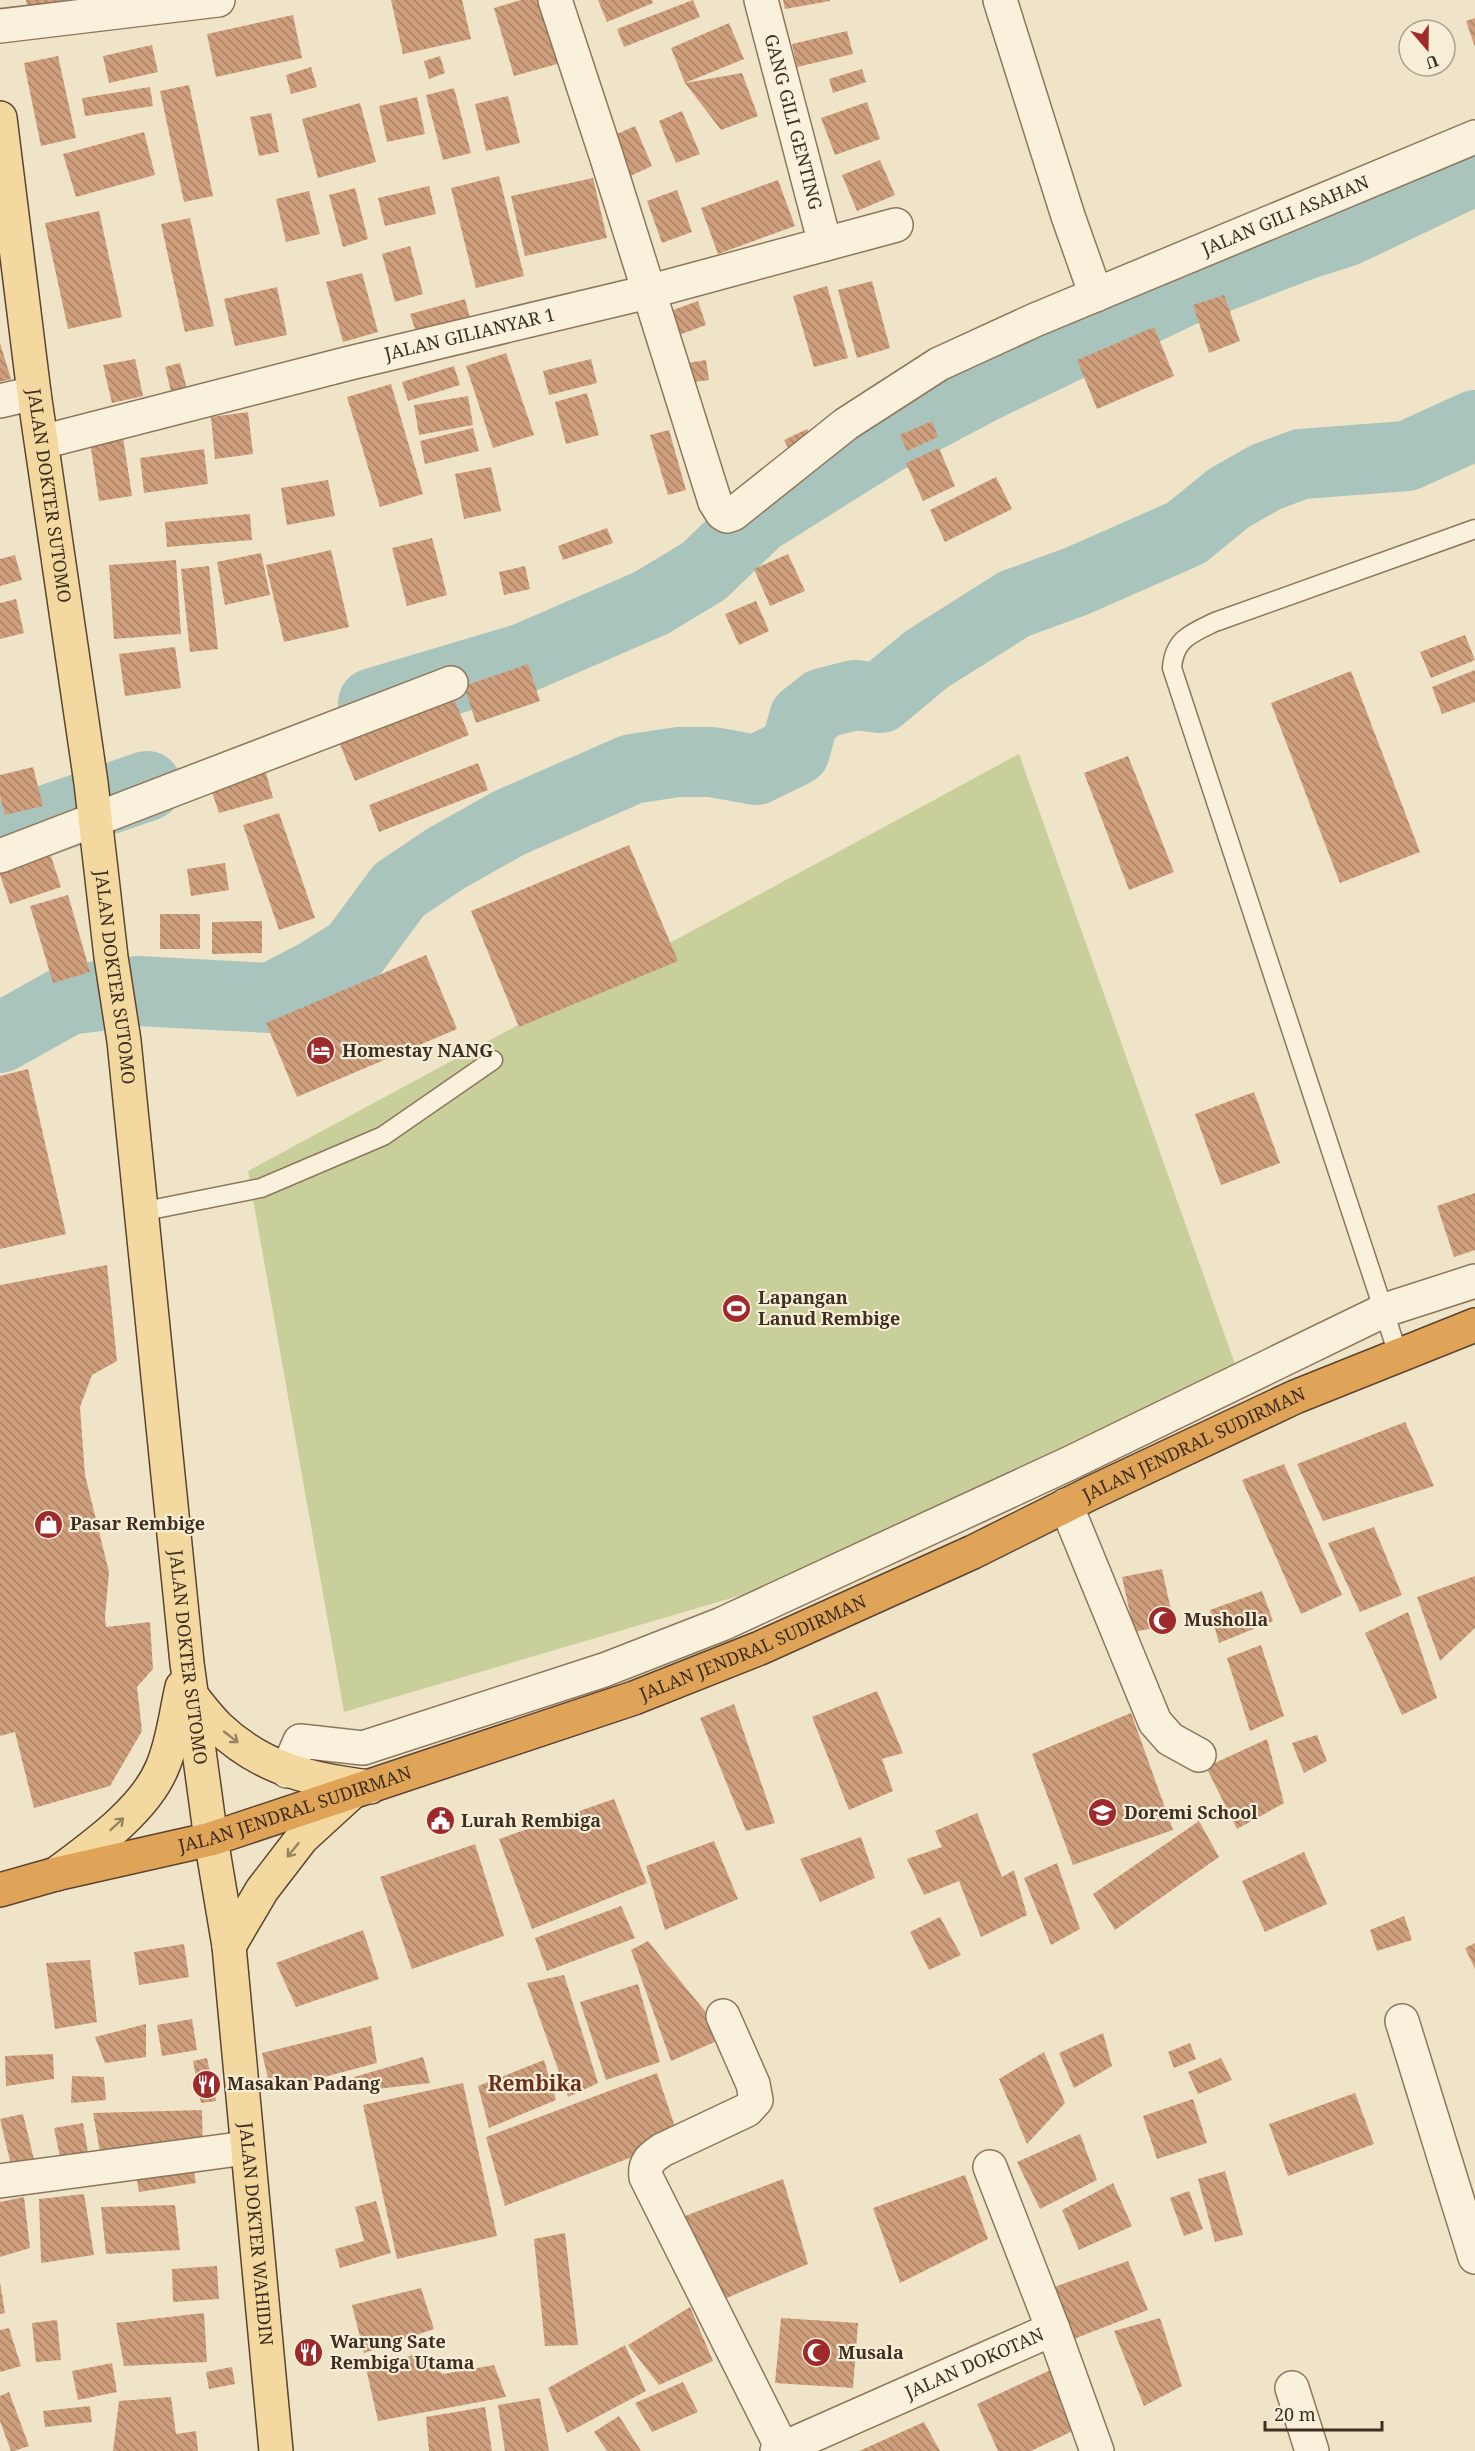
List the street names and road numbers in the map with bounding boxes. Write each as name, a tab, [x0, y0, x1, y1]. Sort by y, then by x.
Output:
street label: GANG GILI GENTING	[759, 31, 829, 212]
street label: JALAN GILI ASAHAN	[1197, 169, 1373, 261]
street label: JALAN GILIANYAR 1	[381, 302, 557, 366]
street label: JALAN DOKTER SUTOMO	[22, 386, 78, 604]
street label: JALAN DOKTER SUTOMO	[90, 868, 141, 1086]
street label: JALAN JENDRAL SUDIRMAN	[1077, 1381, 1309, 1507]
street label: JALAN DOKTER SUTOMO	[164, 1548, 214, 1766]
street label: JALAN JENDRAL SUDIRMAN	[635, 1589, 870, 1706]
street label: JALAN JENDRAL SUDIRMAN	[175, 1760, 415, 1857]
street label: JALAN DOKTER WAHIDIN	[234, 2120, 279, 2347]
street label: JALAN DOKOTAN	[900, 2321, 1048, 2404]

